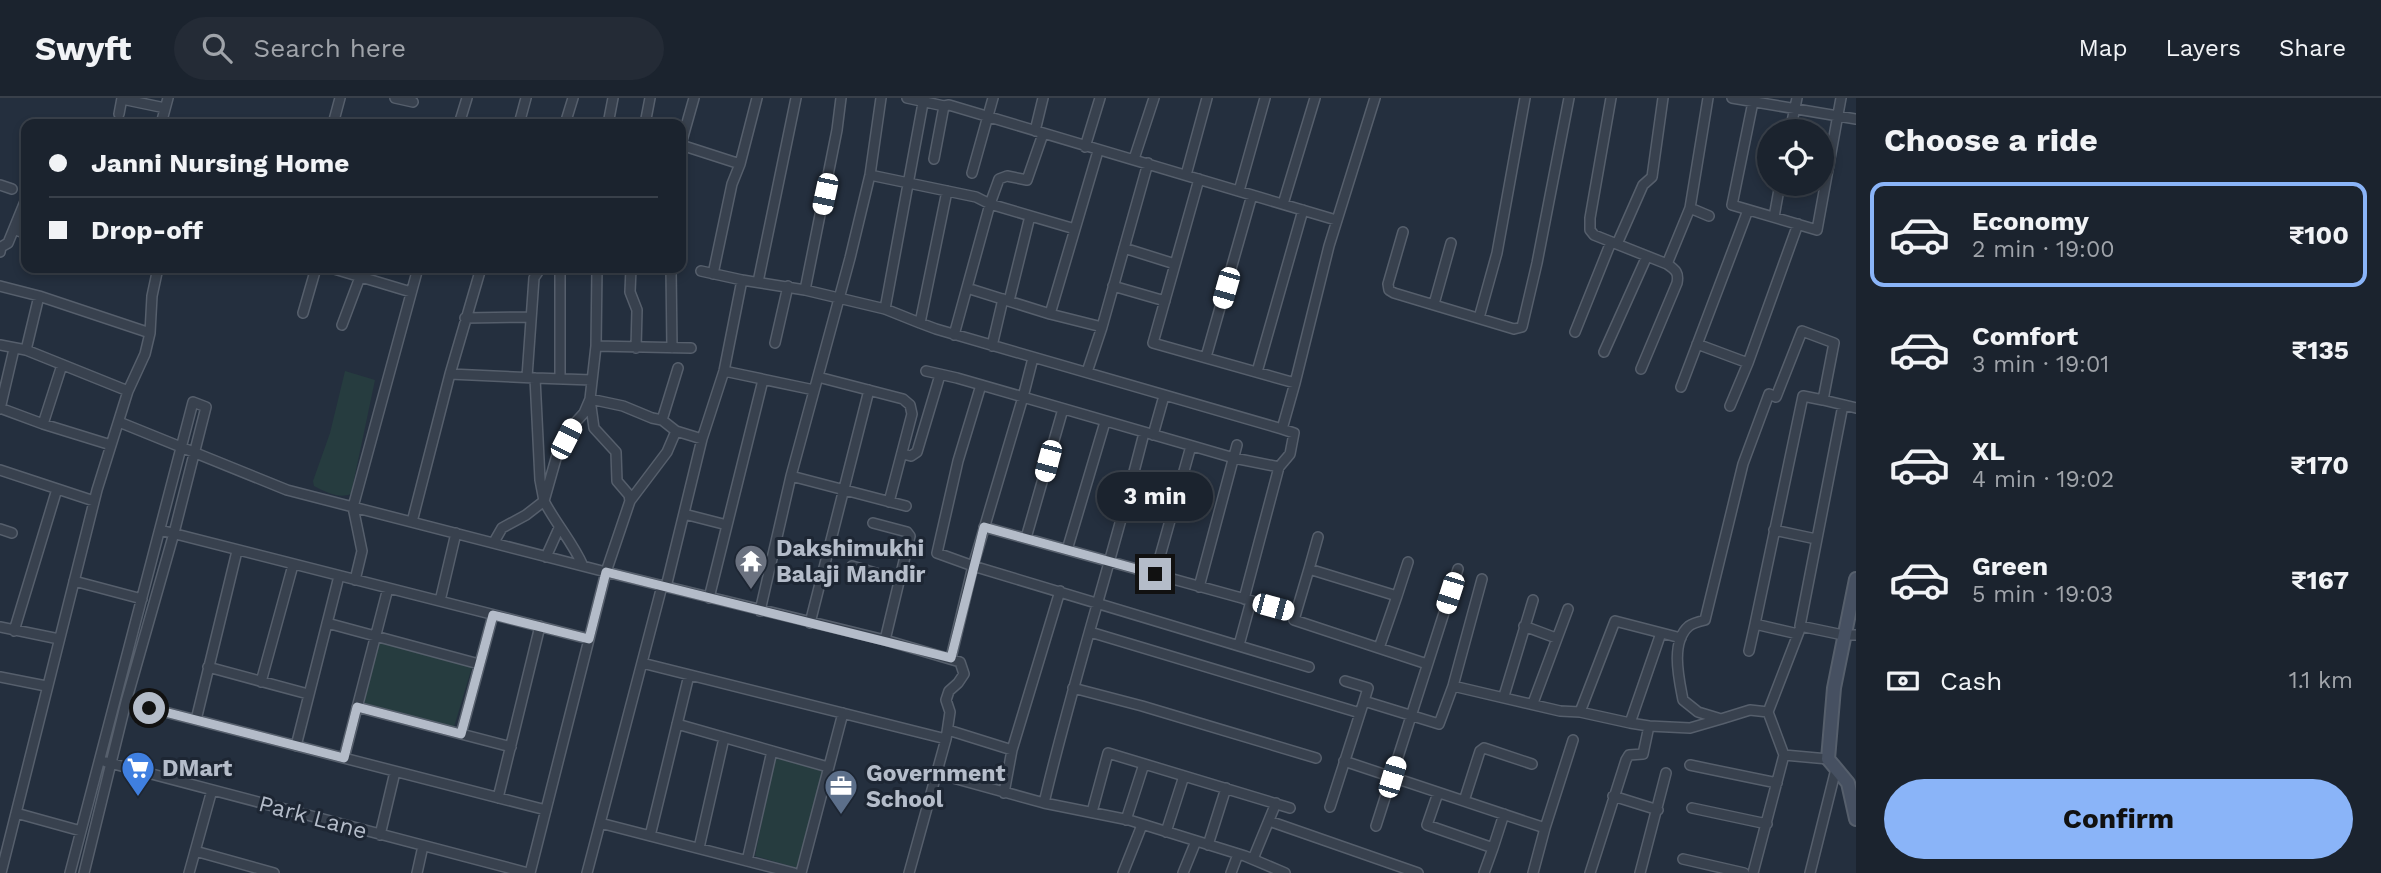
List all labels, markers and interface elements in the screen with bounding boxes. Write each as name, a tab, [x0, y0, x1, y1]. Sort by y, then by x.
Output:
search box	[174, 17, 664, 80]
text: Swyft	[35, 29, 132, 68]
icon: search	[198, 29, 236, 67]
text: Search here	[254, 33, 406, 63]
text: Map	[2079, 34, 2127, 62]
text: Layers	[2165, 34, 2241, 62]
text: Share	[2279, 34, 2346, 62]
map controls	[1757, 119, 1834, 196]
button: locate	[1757, 119, 1834, 196]
text: Choose a ride	[1884, 121, 2098, 159]
text: Janni Nursing Home	[91, 148, 349, 178]
car	[811, 171, 840, 217]
icon: car	[1888, 203, 1951, 266]
text: Economy	[1972, 206, 2089, 236]
text: Drop-off	[91, 215, 203, 245]
text: ₹100	[2289, 220, 2349, 250]
text: 2 min · 19:00	[1972, 236, 2115, 263]
car	[1211, 265, 1242, 311]
icon: car	[1888, 318, 1951, 381]
text: Comfort	[1972, 321, 2078, 351]
text: ₹135	[2292, 335, 2349, 365]
text: 3 min · 19:01	[1972, 351, 2109, 378]
car	[548, 416, 585, 462]
icon: car	[1888, 433, 1951, 496]
text: XL	[1972, 436, 2005, 466]
car	[1033, 438, 1064, 484]
text: ₹170	[2290, 450, 2349, 480]
text: 4 min · 19:02	[1972, 466, 2114, 493]
callout: 3 min	[1097, 472, 1213, 522]
text: 3 min	[1124, 483, 1186, 510]
place label: Dakshimukhi Balaji Mandir	[776, 535, 926, 588]
temple icon: Dakshimukhi Balaji Mandir	[732, 542, 770, 591]
icon: car	[1888, 548, 1951, 611]
text: Green	[1972, 551, 2048, 581]
route end	[1139, 558, 1171, 590]
text: ₹167	[2291, 565, 2349, 595]
car	[1434, 570, 1467, 616]
text: 5 min · 19:03	[1972, 581, 2113, 608]
car	[1250, 591, 1297, 623]
icon: cash	[1884, 662, 1922, 700]
text: Cash	[1940, 666, 2002, 696]
text: 1.1 km	[2289, 667, 2353, 694]
route start	[133, 692, 165, 724]
supermarket icon: DMart	[119, 749, 157, 798]
car	[1376, 754, 1409, 800]
place label: DMart	[162, 755, 232, 782]
place label: Government School	[866, 760, 1006, 813]
office icon: Government School	[822, 767, 860, 816]
button: Confirm	[1884, 779, 2353, 859]
street label: Park Lane	[256, 790, 370, 845]

